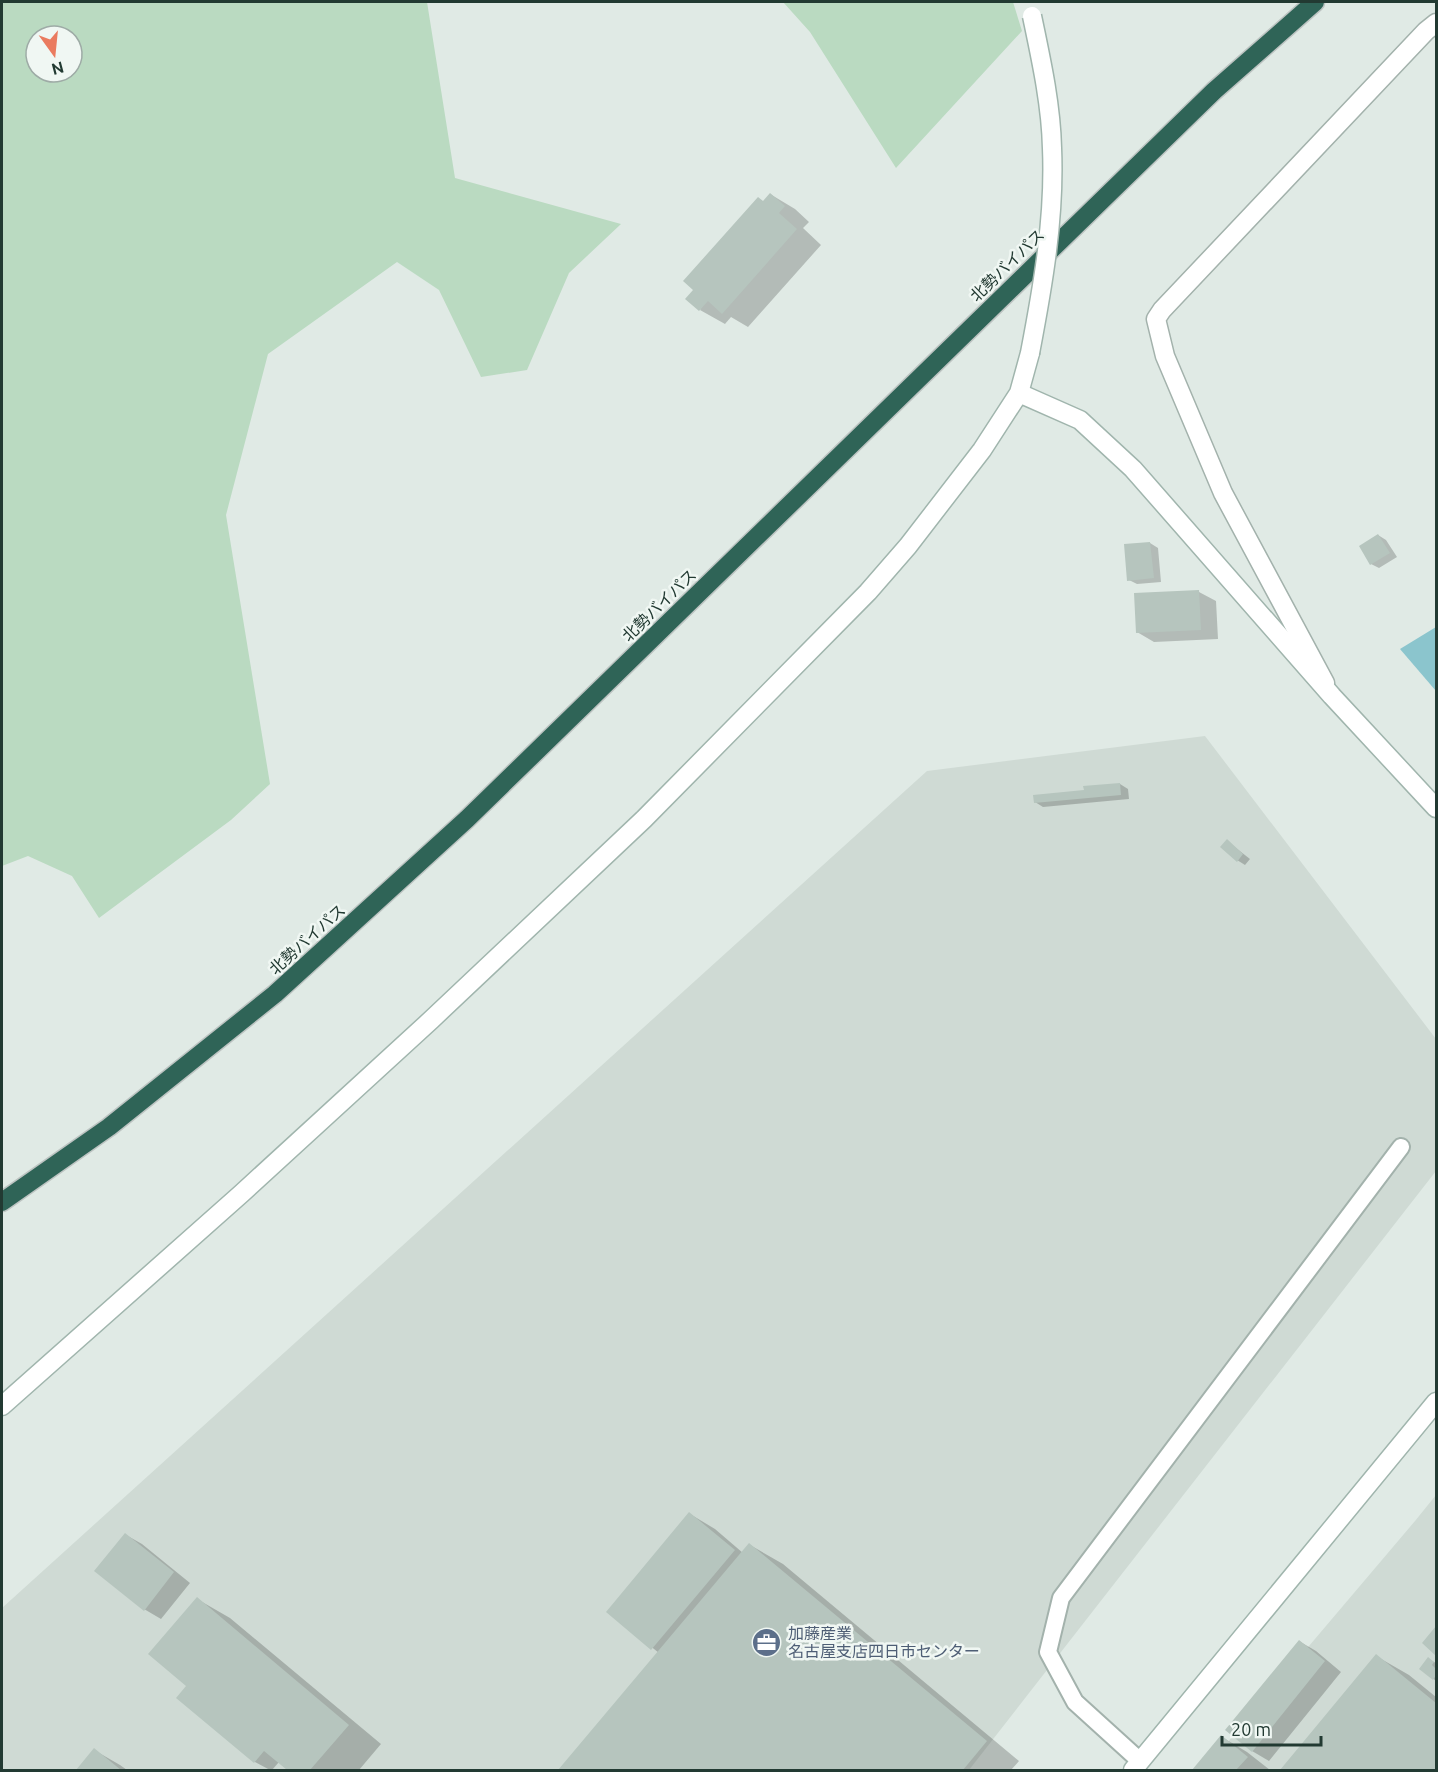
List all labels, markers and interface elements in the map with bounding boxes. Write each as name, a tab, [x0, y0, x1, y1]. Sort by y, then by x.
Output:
north arrow	[24, 24, 84, 84]
text: N	[50, 58, 66, 79]
street label: 北勢バイパス	[966, 225, 1048, 305]
street label: 北勢バイパス	[618, 565, 700, 645]
street label: 北勢バイパス	[265, 900, 349, 978]
place label: 加藤産業 名古屋支店四日市センター	[788, 1624, 980, 1660]
office icon: 加藤産業 名古屋支店四日市センター	[751, 1626, 783, 1658]
scale bar	[1222, 1709, 1321, 1747]
text: 20 m	[1231, 1719, 1271, 1739]

